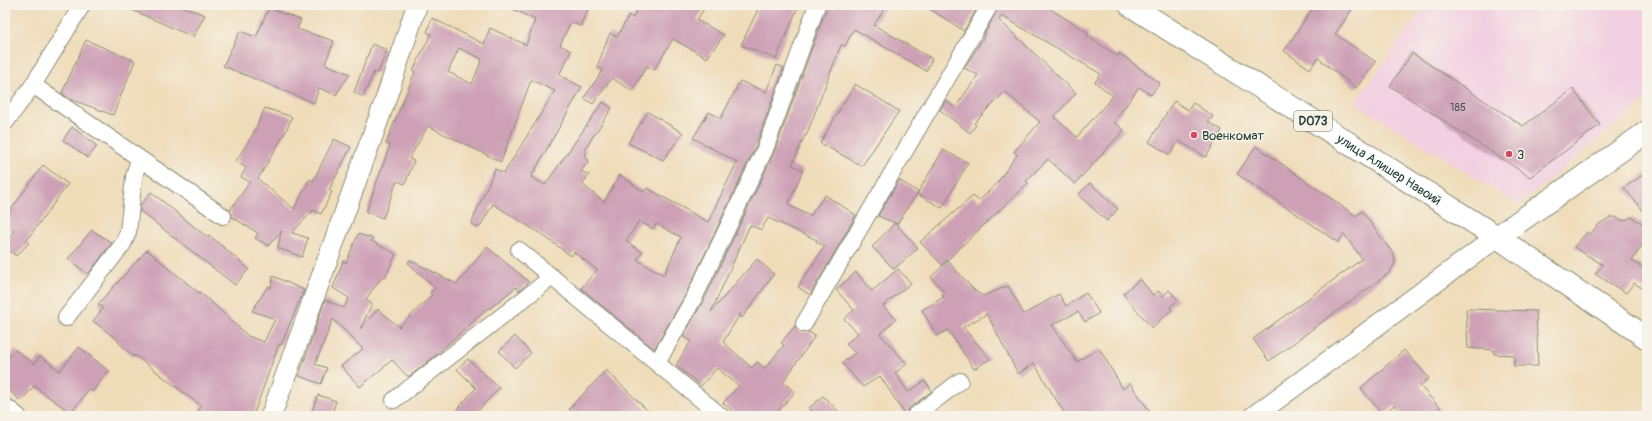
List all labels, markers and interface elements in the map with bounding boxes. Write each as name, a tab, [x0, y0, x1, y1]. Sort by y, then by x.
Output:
house number: 185	[1450, 101, 1466, 114]
road number: D073	[1294, 111, 1332, 131]
place label: Военкомат	[1202, 128, 1265, 144]
marker: Военкомат	[1189, 130, 1199, 140]
street label: улица Алишер Навоий	[1333, 130, 1444, 209]
place label: 3	[1517, 147, 1524, 163]
marker: 3	[1504, 149, 1514, 159]

